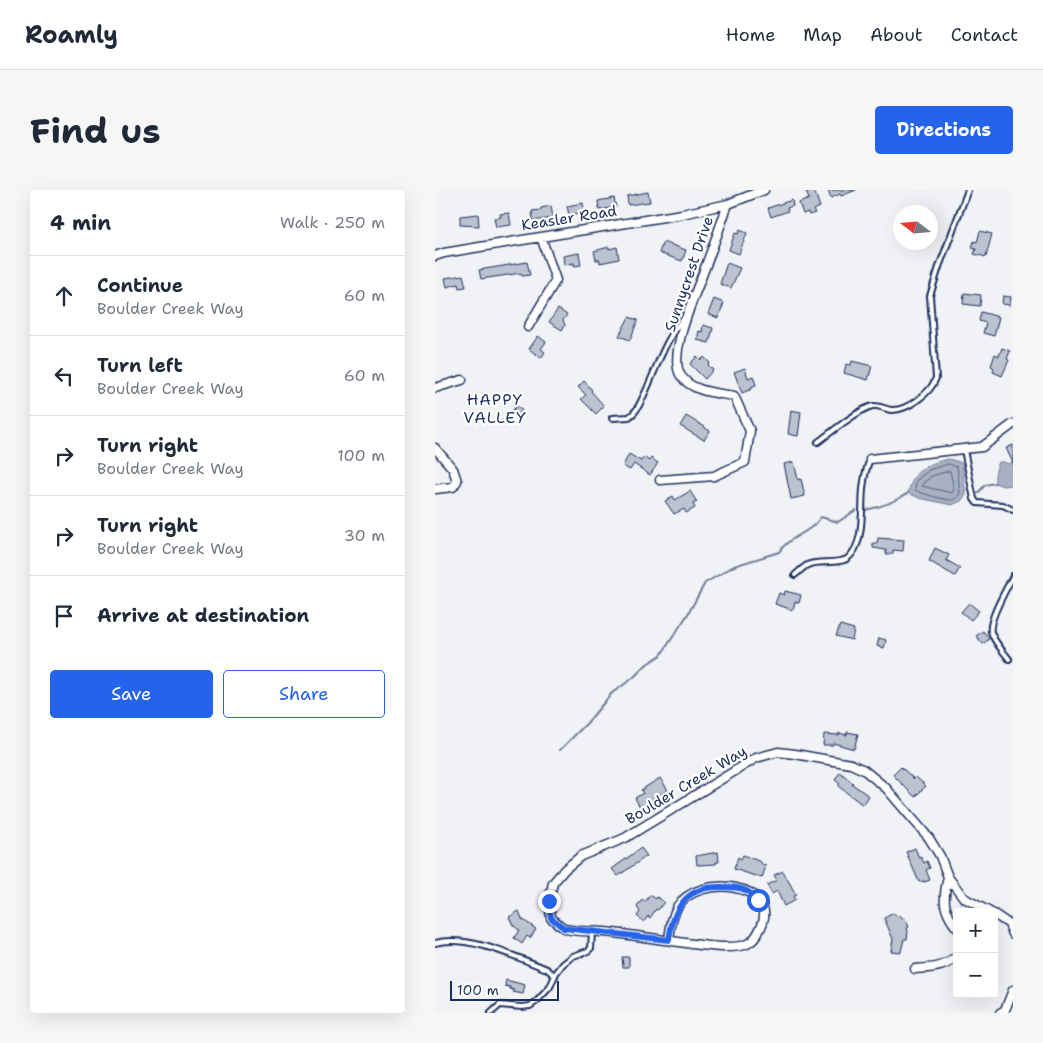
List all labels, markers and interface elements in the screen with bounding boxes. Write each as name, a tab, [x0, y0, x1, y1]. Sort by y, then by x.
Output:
text: Roamly	[25, 19, 118, 51]
text: Home	[726, 23, 775, 47]
text: Map	[803, 23, 842, 47]
text: About	[870, 23, 923, 47]
text: Contact	[951, 23, 1018, 47]
button: Directions	[875, 106, 1013, 154]
text: Find us	[30, 107, 161, 154]
street label: Keasler Road	[520, 201, 619, 235]
north arrow	[893, 205, 938, 250]
text: 4 min	[50, 209, 111, 237]
text: Walk · 250 m	[280, 212, 385, 233]
street label: Sunnycrest Drive	[660, 214, 718, 334]
text: Continue	[97, 273, 183, 298]
icon: ahead	[50, 282, 78, 310]
text: 60 m	[344, 285, 385, 306]
text: Boulder Creek Way	[97, 298, 244, 319]
text: Turn left	[97, 353, 183, 378]
icon: left	[50, 362, 78, 390]
text: 60 m	[344, 365, 385, 386]
text: Boulder Creek Way	[97, 378, 244, 399]
district label: HAPPY VALLEY	[463, 389, 527, 428]
text: Turn right	[97, 433, 198, 458]
icon: right	[50, 442, 78, 470]
text: 100 m	[337, 445, 385, 466]
text: Boulder Creek Way	[97, 458, 244, 479]
text: Turn right	[97, 513, 198, 538]
icon: right	[50, 522, 78, 550]
text: 30 m	[344, 525, 385, 546]
text: Boulder Creek Way	[97, 538, 244, 559]
icon: arrive	[50, 602, 78, 630]
text: Arrive at destination	[97, 603, 309, 628]
button: Save	[50, 670, 213, 718]
button: Share	[223, 670, 385, 718]
street label: Boulder Creek Way	[622, 741, 750, 829]
route start	[747, 889, 770, 912]
route end	[538, 890, 561, 913]
map controls	[953, 908, 998, 998]
button: +	[953, 908, 998, 953]
button: −	[953, 953, 998, 998]
scale bar	[450, 978, 559, 1001]
text: 100 m	[457, 981, 499, 999]

